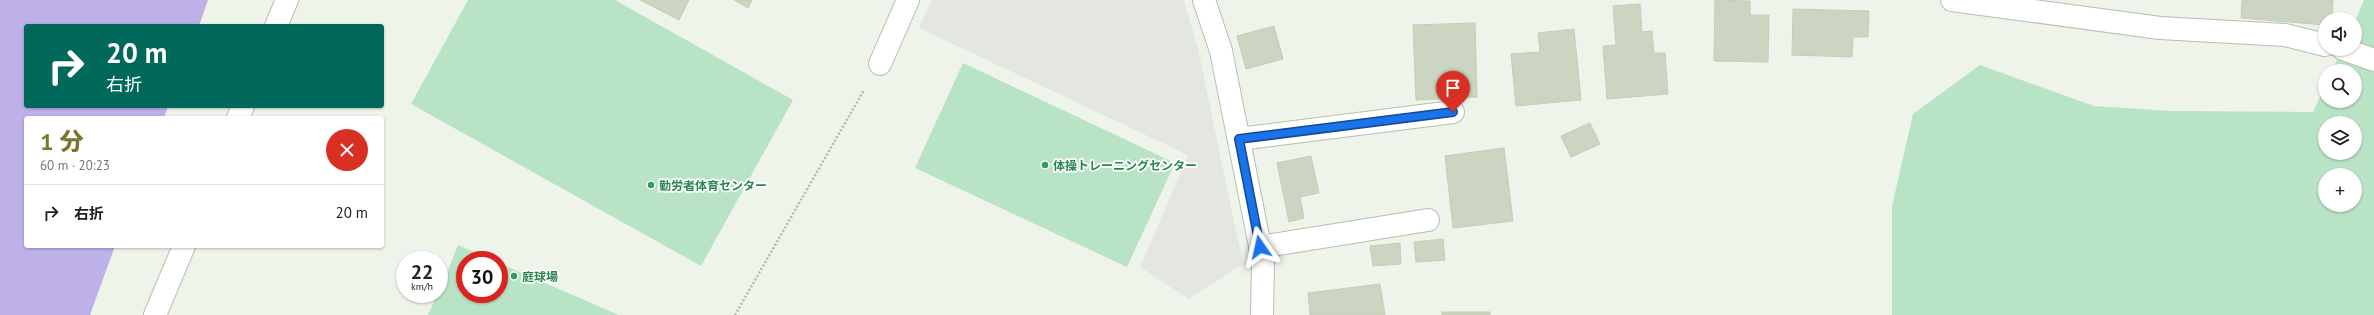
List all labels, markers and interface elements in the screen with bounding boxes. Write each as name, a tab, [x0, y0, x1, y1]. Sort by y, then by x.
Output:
map controls	[2318, 12, 2362, 212]
button: sound	[2318, 12, 2362, 56]
text: 20 m	[106, 34, 167, 71]
icon: right	[40, 40, 92, 92]
button: search	[2318, 64, 2362, 108]
pin	[1436, 71, 1470, 112]
text: 右折	[106, 73, 142, 96]
icon: arrive	[1442, 77, 1464, 99]
button: layers	[2318, 116, 2362, 160]
text: 1 分	[40, 126, 84, 157]
button: close	[326, 129, 368, 171]
text: 60 m · 20:23	[40, 157, 110, 174]
place label: 体操トレーニングセンター	[1053, 158, 1197, 173]
marker: 体操トレーニングセンター	[1040, 160, 1050, 170]
button: +	[2318, 168, 2362, 212]
place label: 勤労者体育センター	[659, 178, 767, 193]
marker: 勤労者体育センター	[646, 180, 656, 190]
icon: right	[40, 202, 62, 224]
text: 20 m	[335, 203, 368, 222]
text: 右折	[74, 204, 104, 223]
position arrow	[1239, 226, 1281, 268]
speed limit sign: 30	[456, 251, 508, 303]
text: 22	[411, 259, 433, 285]
place label: 庭球場	[522, 269, 558, 284]
marker: 庭球場	[509, 271, 519, 281]
text: km/h	[411, 280, 433, 293]

